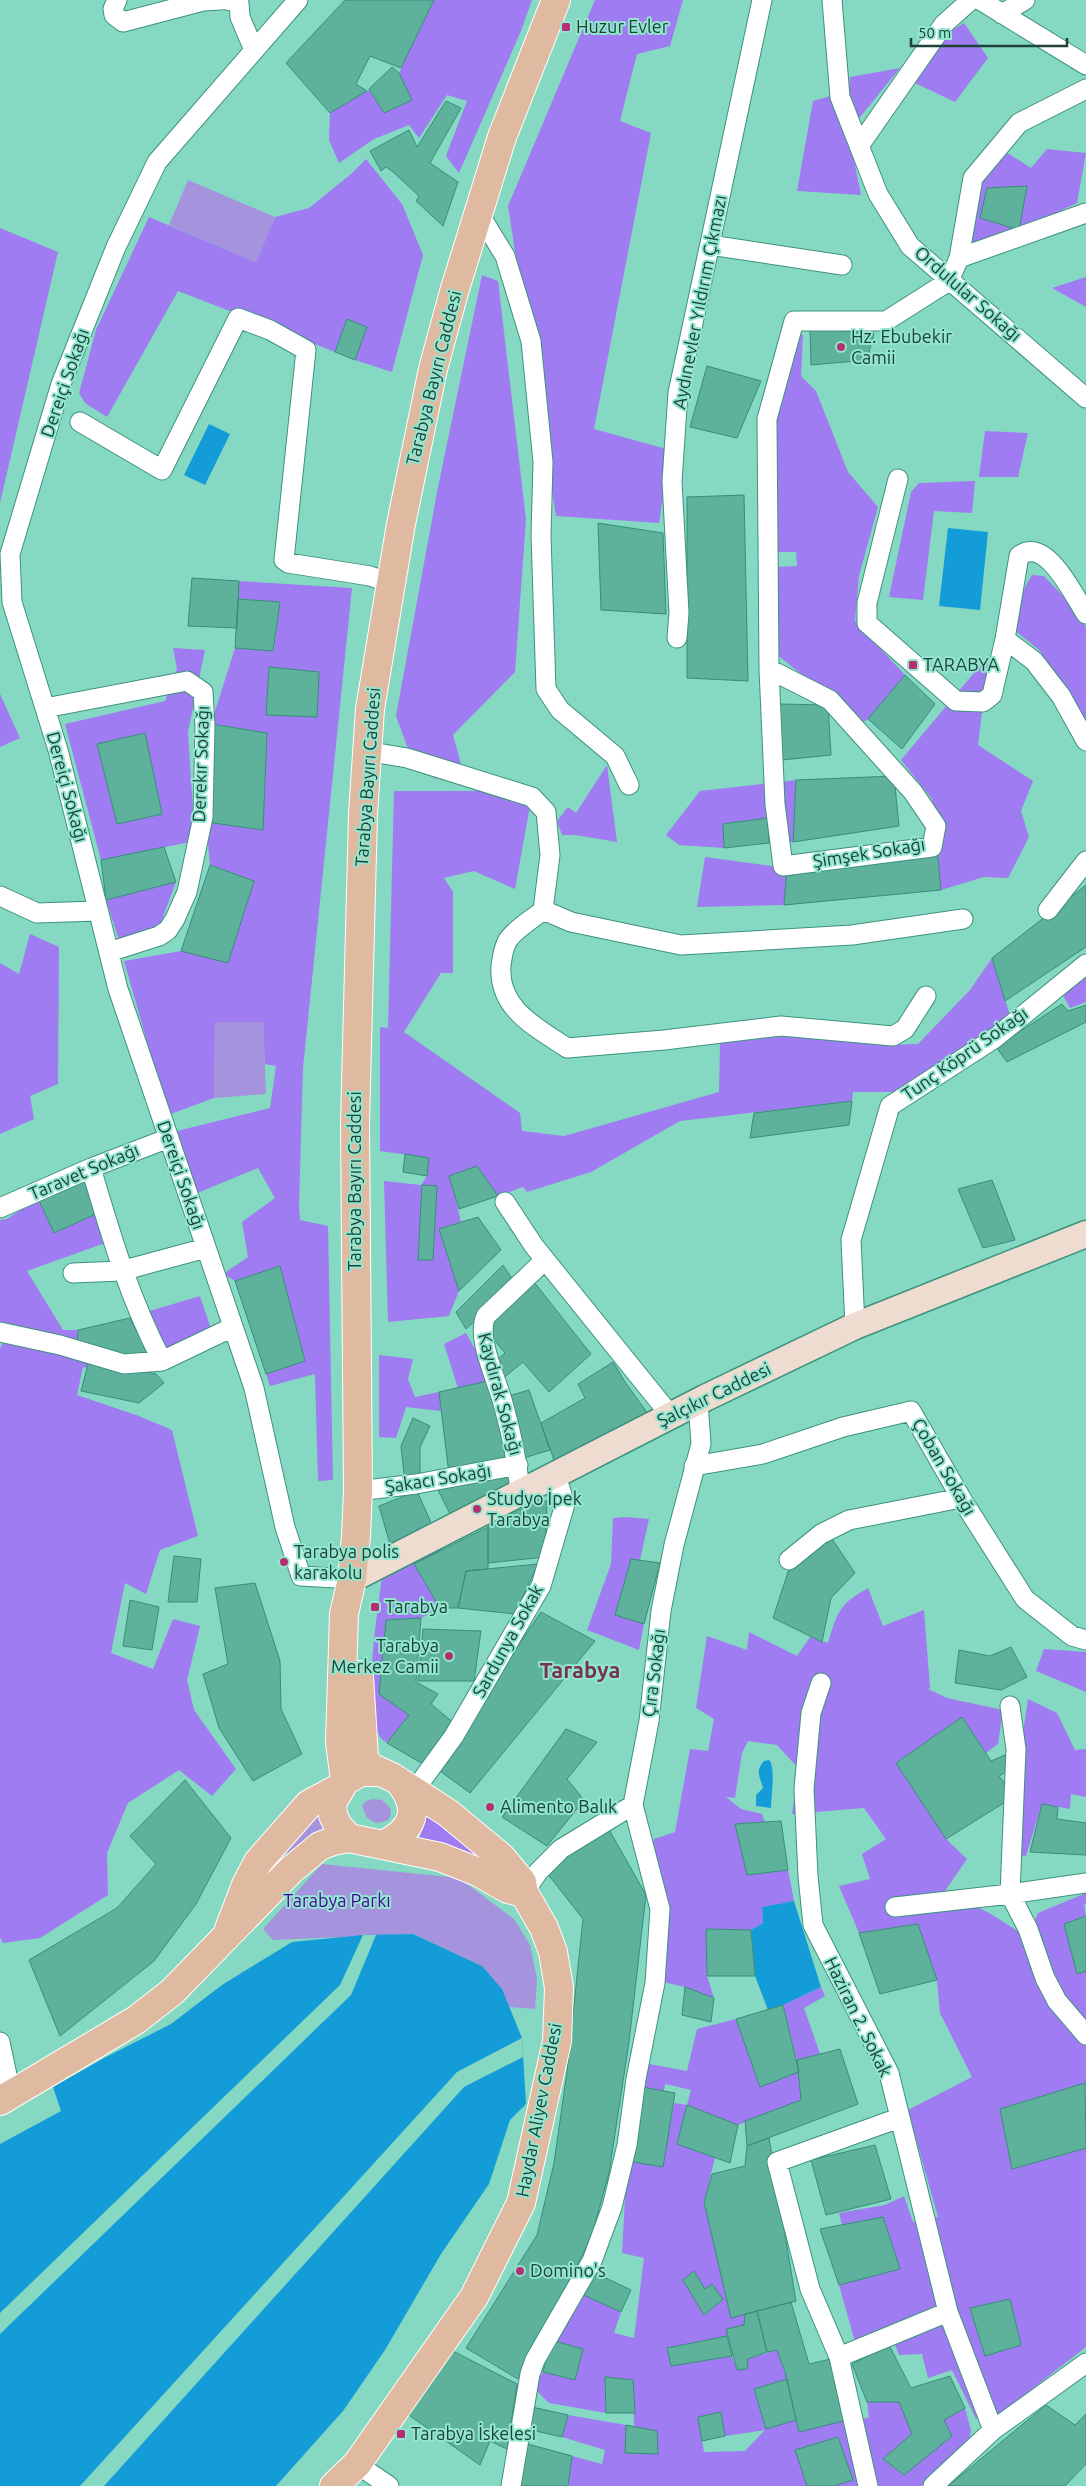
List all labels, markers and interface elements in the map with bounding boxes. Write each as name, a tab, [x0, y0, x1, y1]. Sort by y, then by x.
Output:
scale bar	[911, 15, 1067, 47]
place label: Huzur Evler	[576, 16, 669, 36]
marker: Huzur Evler	[560, 21, 572, 33]
text: 50 m	[918, 24, 951, 41]
street label: Aydınevler Yıldırım Çıkmazı	[668, 193, 730, 411]
street label: Ordulular Sokağı	[911, 242, 1026, 345]
street label: Tarabya Bayırı Caddesi	[402, 288, 464, 467]
street label: Dereiçi Sokağı	[36, 326, 92, 440]
place label: Hz. Ebubekir Camii	[851, 326, 952, 367]
marker: Hz. Ebubekir Camii	[835, 341, 847, 353]
place label: TARABYA	[923, 654, 999, 674]
marker: TARABYA	[907, 659, 919, 671]
street label: Tarabya Bayırı Caddesi	[351, 687, 383, 867]
street label: Derekır Sokağı	[188, 705, 212, 823]
street label: Dereiçi Sokağı	[44, 729, 92, 844]
street label: Şimşek Sokağı	[811, 833, 926, 871]
street label: Tunç Köprü Sokağı	[898, 1002, 1031, 1104]
street label: Tarabya Bayırı Caddesi	[344, 1091, 364, 1271]
street label: Dereiçi Sokağı	[154, 1118, 210, 1232]
street label: Taravet Sokağı	[26, 1139, 142, 1203]
street label: Kaydırak Sokağı	[475, 1330, 527, 1457]
street label: Şalçıkır Caddesi	[653, 1358, 774, 1430]
street label: Çoban Sokağı	[909, 1414, 981, 1519]
street label: Şakacı Sokağı	[383, 1460, 492, 1496]
place label: Studyo İpek Tarabya	[487, 1488, 582, 1529]
marker: Studyo İpek Tarabya	[471, 1503, 483, 1515]
place label: Tarabya polis karakolu	[294, 1541, 399, 1582]
marker: Tarabya polis karakolu	[278, 1556, 290, 1568]
street label: Sardunya Sokak	[468, 1581, 546, 1700]
place label: Tarabya	[385, 1596, 448, 1616]
marker: Tarabya	[369, 1601, 381, 1613]
street label: Çıra Sokağı	[638, 1628, 668, 1718]
place label: Tarabya Merkez Camii	[331, 1635, 439, 1676]
marker: Tarabya Merkez Camii	[443, 1650, 455, 1662]
district label: Tarabya	[540, 1657, 620, 1682]
place label: Alimento Balık	[500, 1796, 617, 1816]
marker: Alimento Balık	[484, 1801, 496, 1813]
park label: Tarabya Parkı	[283, 1890, 391, 1910]
street label: Haziran 2. Sokak	[821, 1953, 897, 2080]
street label: Haydar Aliyev Caddesi	[511, 2021, 565, 2199]
place label: Domino's	[530, 2260, 606, 2280]
marker: Domino's	[514, 2265, 526, 2277]
place label: Tarabya İskelesi	[411, 2423, 536, 2443]
marker: Tarabya İskelesi	[395, 2428, 407, 2440]

